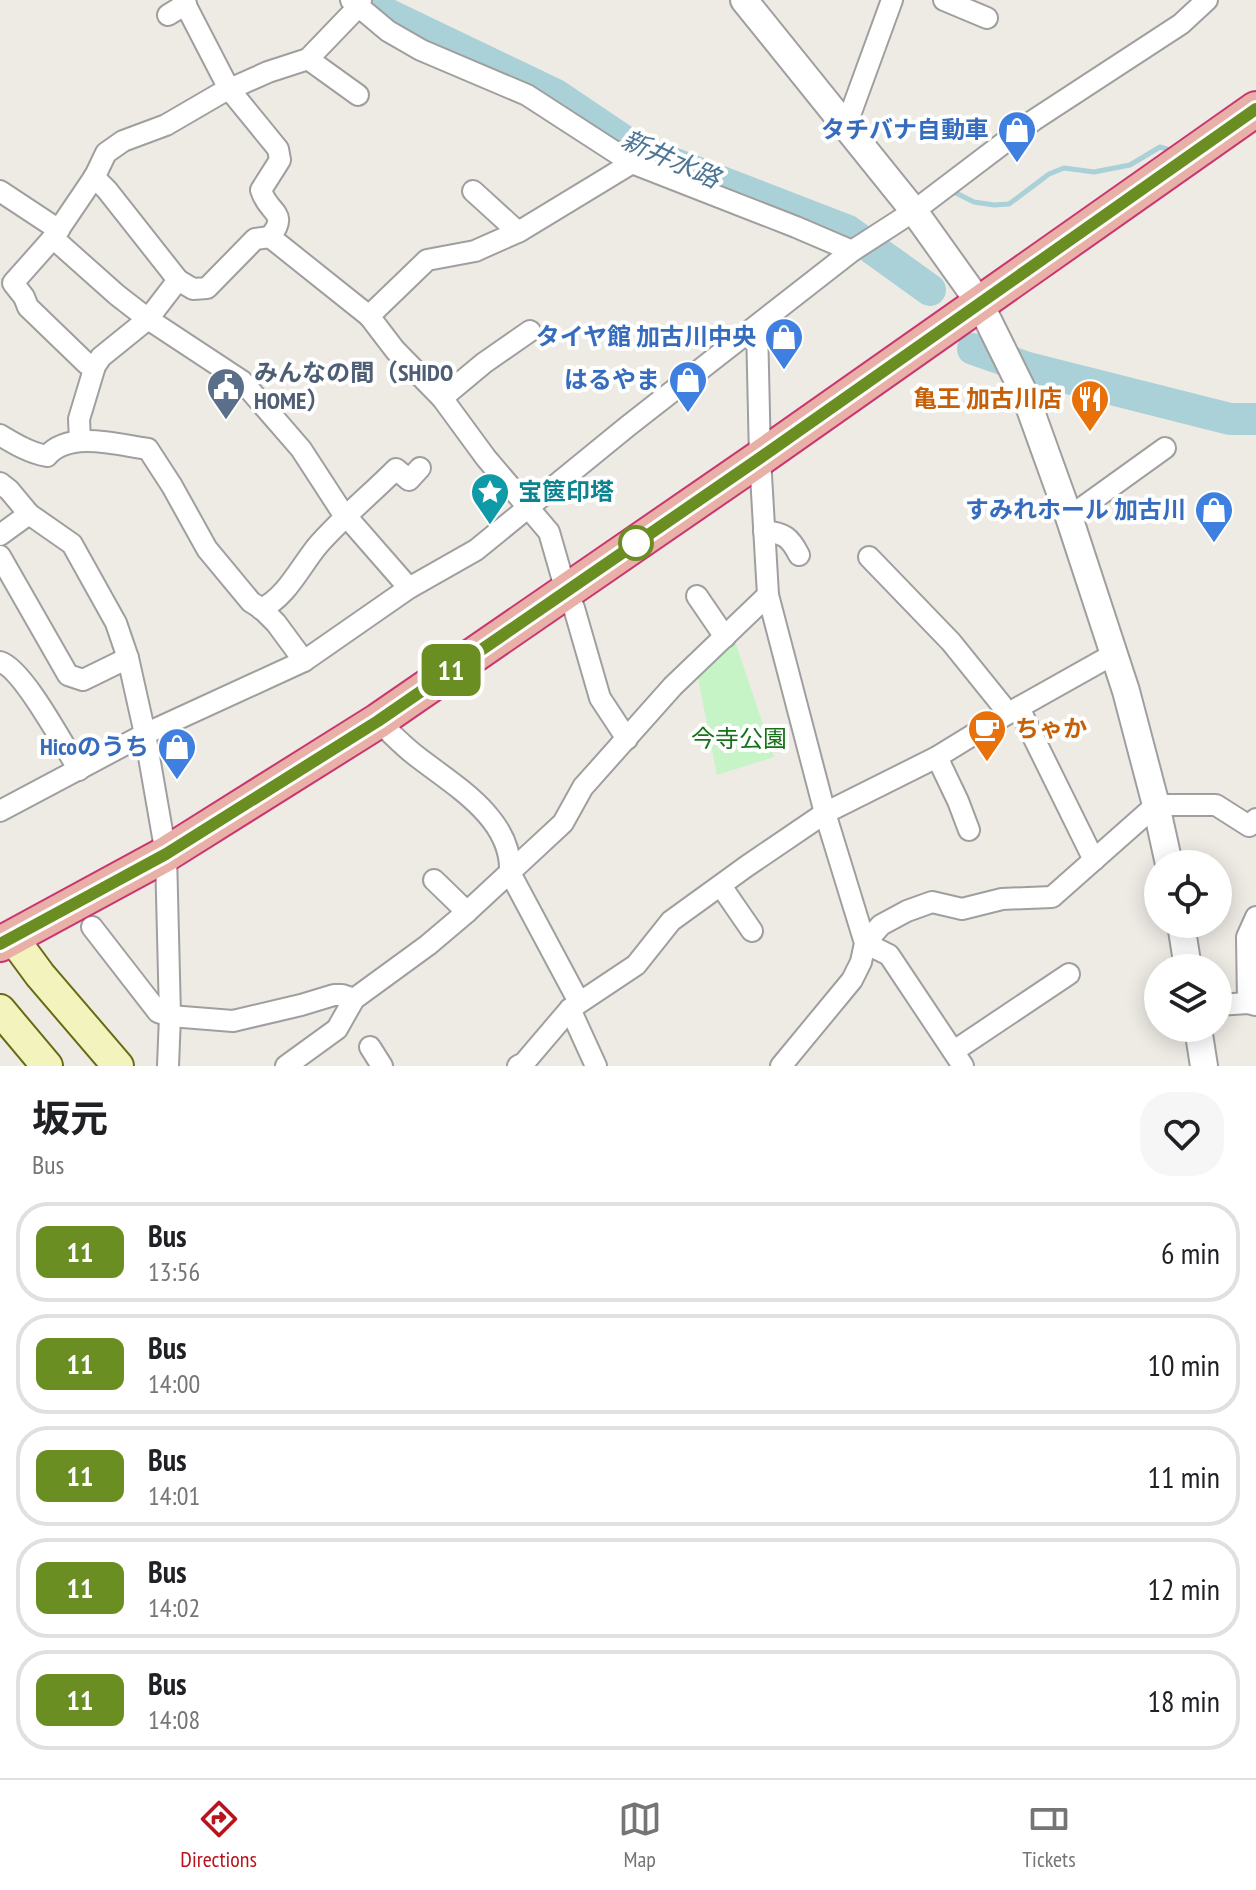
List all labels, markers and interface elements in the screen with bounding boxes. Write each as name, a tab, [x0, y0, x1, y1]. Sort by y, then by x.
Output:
shop icon: タチバナ自動車	[996, 109, 1038, 164]
place label: タチバナ自動車	[821, 114, 989, 145]
water label: 新井水路	[617, 122, 727, 196]
shop icon: タイヤ館 加古川中央	[763, 316, 805, 371]
place label: タイヤ館 加古川中央	[536, 321, 756, 352]
place label: みんなの間（SHIDO HOME）	[254, 357, 453, 416]
shop icon: はるやま	[667, 359, 709, 414]
place label: はるやま	[564, 364, 660, 395]
public building icon: みんなの間（SHIDO HOME）	[205, 366, 247, 421]
restaurant icon: 亀王 加古川店	[1069, 378, 1111, 433]
place label: 亀王 加古川店	[913, 383, 1062, 414]
place icon: 宝篋印塔	[469, 471, 511, 526]
place label: 宝篋印塔	[518, 476, 614, 507]
shop icon: すみれホール 加古川	[1193, 489, 1235, 544]
place label: すみれホール 加古川	[965, 494, 1186, 525]
unlabelled marker	[619, 526, 653, 560]
line badge: 11	[415, 644, 487, 696]
text: 11	[438, 651, 464, 688]
cafe icon: ちゃか	[966, 708, 1008, 763]
place label: ちゃか	[1015, 713, 1087, 744]
park label: 今寺公園	[691, 723, 787, 754]
shop icon: Hicoのうち	[156, 726, 198, 781]
place label: Hicoのうち	[40, 731, 149, 762]
map controls	[1144, 850, 1232, 1042]
button: locate	[1144, 850, 1232, 938]
button: layers	[1144, 954, 1232, 1042]
button: heart	[1140, 1092, 1224, 1176]
text: 坂元	[32, 1093, 108, 1142]
text: Bus	[32, 1148, 64, 1181]
text: Bus	[148, 1216, 187, 1255]
text: 11	[67, 1233, 93, 1270]
text: 6 min	[1161, 1233, 1220, 1272]
text: 13:56	[148, 1255, 200, 1288]
text: Bus	[148, 1328, 187, 1367]
text: 11	[67, 1345, 93, 1382]
text: 10 min	[1147, 1345, 1220, 1384]
text: 14:00	[148, 1367, 200, 1400]
text: Bus	[148, 1440, 187, 1479]
text: 11	[67, 1457, 93, 1494]
text: 11 min	[1147, 1457, 1220, 1496]
text: 14:01	[148, 1479, 200, 1512]
text: Bus	[148, 1552, 187, 1591]
text: 11	[67, 1569, 93, 1606]
text: 12 min	[1147, 1569, 1220, 1608]
text: 14:02	[148, 1591, 200, 1624]
text: Bus	[148, 1664, 187, 1703]
text: 11	[67, 1681, 93, 1718]
text: 18 min	[1147, 1681, 1220, 1720]
text: 14:08	[148, 1703, 200, 1736]
tab: Directions	[180, 1797, 257, 1873]
tab: Map	[618, 1797, 662, 1873]
tab: Tickets	[1022, 1797, 1076, 1873]

